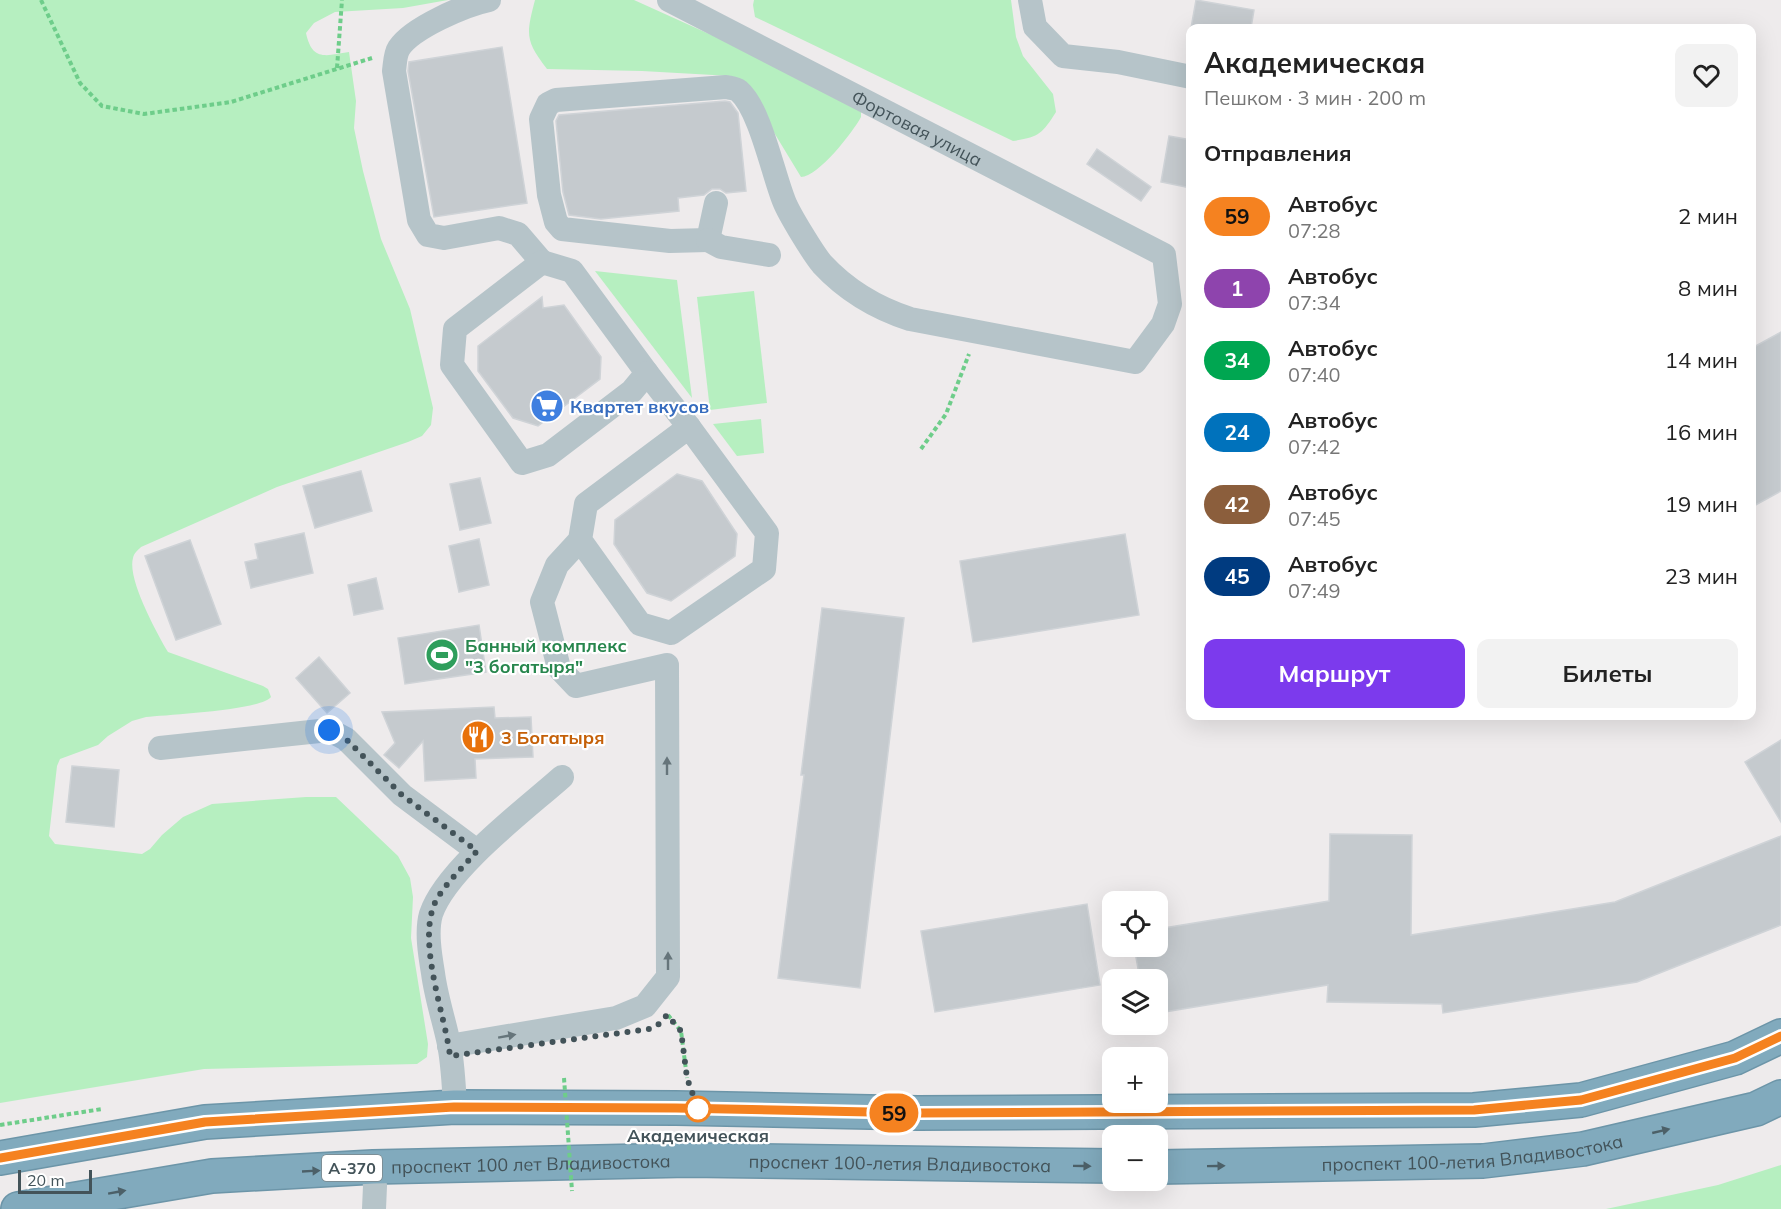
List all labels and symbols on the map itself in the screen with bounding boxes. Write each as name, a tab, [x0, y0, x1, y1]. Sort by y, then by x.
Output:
street label: Фортовая улица	[848, 85, 986, 171]
supermarket icon: Квартет вкусов	[529, 388, 565, 424]
place label: Квартет вкусов	[570, 395, 709, 418]
place label: Банный комплекс "3 богатыря"	[465, 634, 627, 678]
sports icon: Банный комплекс "3 богатыря"	[424, 637, 460, 673]
your location	[314, 715, 344, 745]
restaurant icon: 3 Богатыря	[460, 719, 496, 755]
place label: 3 Богатыря	[501, 726, 604, 749]
one-way arrow	[662, 756, 672, 775]
one-way arrow	[663, 951, 673, 970]
one-way arrow	[497, 1032, 516, 1041]
line badge: 59	[867, 1094, 921, 1132]
marker: Академическая	[685, 1096, 711, 1122]
place label: Академическая	[627, 1124, 769, 1147]
one-way arrow	[1651, 1126, 1670, 1136]
street label: проспект 100-летия Владивостока	[1322, 1129, 1625, 1175]
street label: проспект 100 лет Владивостока	[391, 1149, 671, 1178]
street label: проспект 100-летия Владивостока	[748, 1149, 1051, 1177]
road number: А-370	[322, 1155, 382, 1181]
one-way arrow	[1073, 1161, 1092, 1171]
one-way arrow	[1207, 1161, 1226, 1170]
one-way arrow	[301, 1166, 320, 1175]
scale bar	[18, 1167, 92, 1194]
one-way arrow	[108, 1187, 127, 1196]

